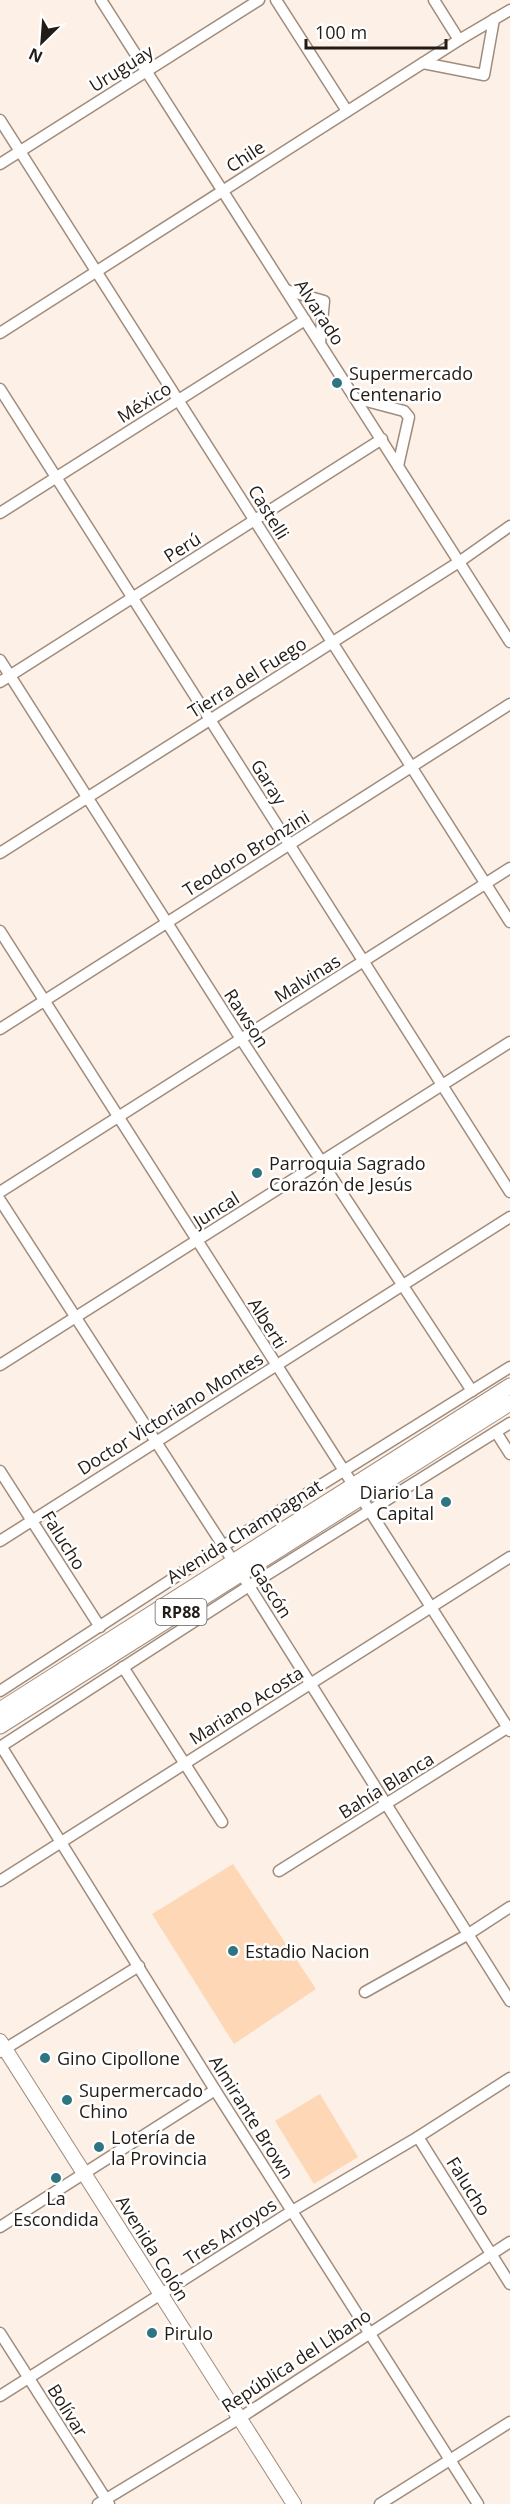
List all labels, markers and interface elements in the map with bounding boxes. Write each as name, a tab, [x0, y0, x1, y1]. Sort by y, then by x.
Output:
north arrow	[12, 12, 72, 72]
scale bar	[306, 12, 446, 50]
text: 100 m	[315, 20, 367, 44]
street label: Uruguay	[84, 38, 158, 97]
text: N	[25, 43, 46, 68]
street label: Chile	[221, 135, 269, 177]
street label: Alvarado	[290, 274, 350, 350]
place label: Supermercado Centenario	[349, 361, 473, 406]
street label: México	[112, 376, 176, 428]
marker: Supermercado Centenario	[330, 376, 344, 390]
street label: Castelli	[243, 480, 295, 544]
street label: Perú	[159, 526, 205, 568]
street label: Tierra del Fuego	[183, 631, 311, 723]
street label: Garay	[246, 755, 293, 810]
street label: Teodoro Bronzini	[178, 804, 314, 902]
street label: Malvinas	[269, 948, 345, 1008]
street label: Rawson	[219, 984, 275, 1052]
place label: Parroquia Sagrado Corazón de Jesús	[269, 1151, 426, 1196]
marker: Parroquia Sagrado Corazón de Jesús	[250, 1166, 264, 1180]
street label: Juncal	[187, 1186, 244, 1234]
street label: Alberti	[243, 1293, 293, 1353]
street label: Doctor Victoriano Montes	[73, 1346, 267, 1480]
street label: Avenida Champagnat	[162, 1473, 326, 1589]
place label: Diario La Capital	[360, 1480, 434, 1525]
marker: Diario La Capital	[439, 1495, 453, 1509]
street label: Falucho	[37, 1506, 91, 1574]
street label: Gascón	[244, 1557, 298, 1623]
road number: RP88	[156, 1599, 207, 1625]
street label: Mariano Acosta	[184, 1660, 308, 1750]
street label: Bahía Blanca	[334, 1746, 438, 1824]
place label: Estadio Nacion	[245, 1939, 370, 1963]
marker: Estadio Nacion	[226, 1944, 240, 1958]
place label: Gino Cipollone	[57, 2046, 180, 2070]
marker: Gino Cipollone	[38, 2051, 52, 2065]
street label: Almirante Brown	[204, 2051, 300, 2183]
place label: Supermercado Chino	[79, 2078, 203, 2123]
marker: Supermercado Chino	[60, 2093, 74, 2107]
place label: Lotería de la Provincia	[111, 2125, 207, 2170]
marker: Lotería de la Provincia	[92, 2140, 106, 2154]
street label: Falucho	[442, 2152, 496, 2220]
marker: La Escondida	[49, 2171, 63, 2185]
place label: La Escondida	[13, 2186, 99, 2231]
street label: Avenida Colón	[111, 2191, 195, 2305]
street label: Tres Arroyos	[179, 2192, 281, 2270]
street label: República del Líbano	[217, 2303, 375, 2417]
place label: Pirulo	[164, 2321, 213, 2345]
marker: Pirulo	[145, 2326, 159, 2340]
street label: Bolívar	[42, 2379, 94, 2441]

